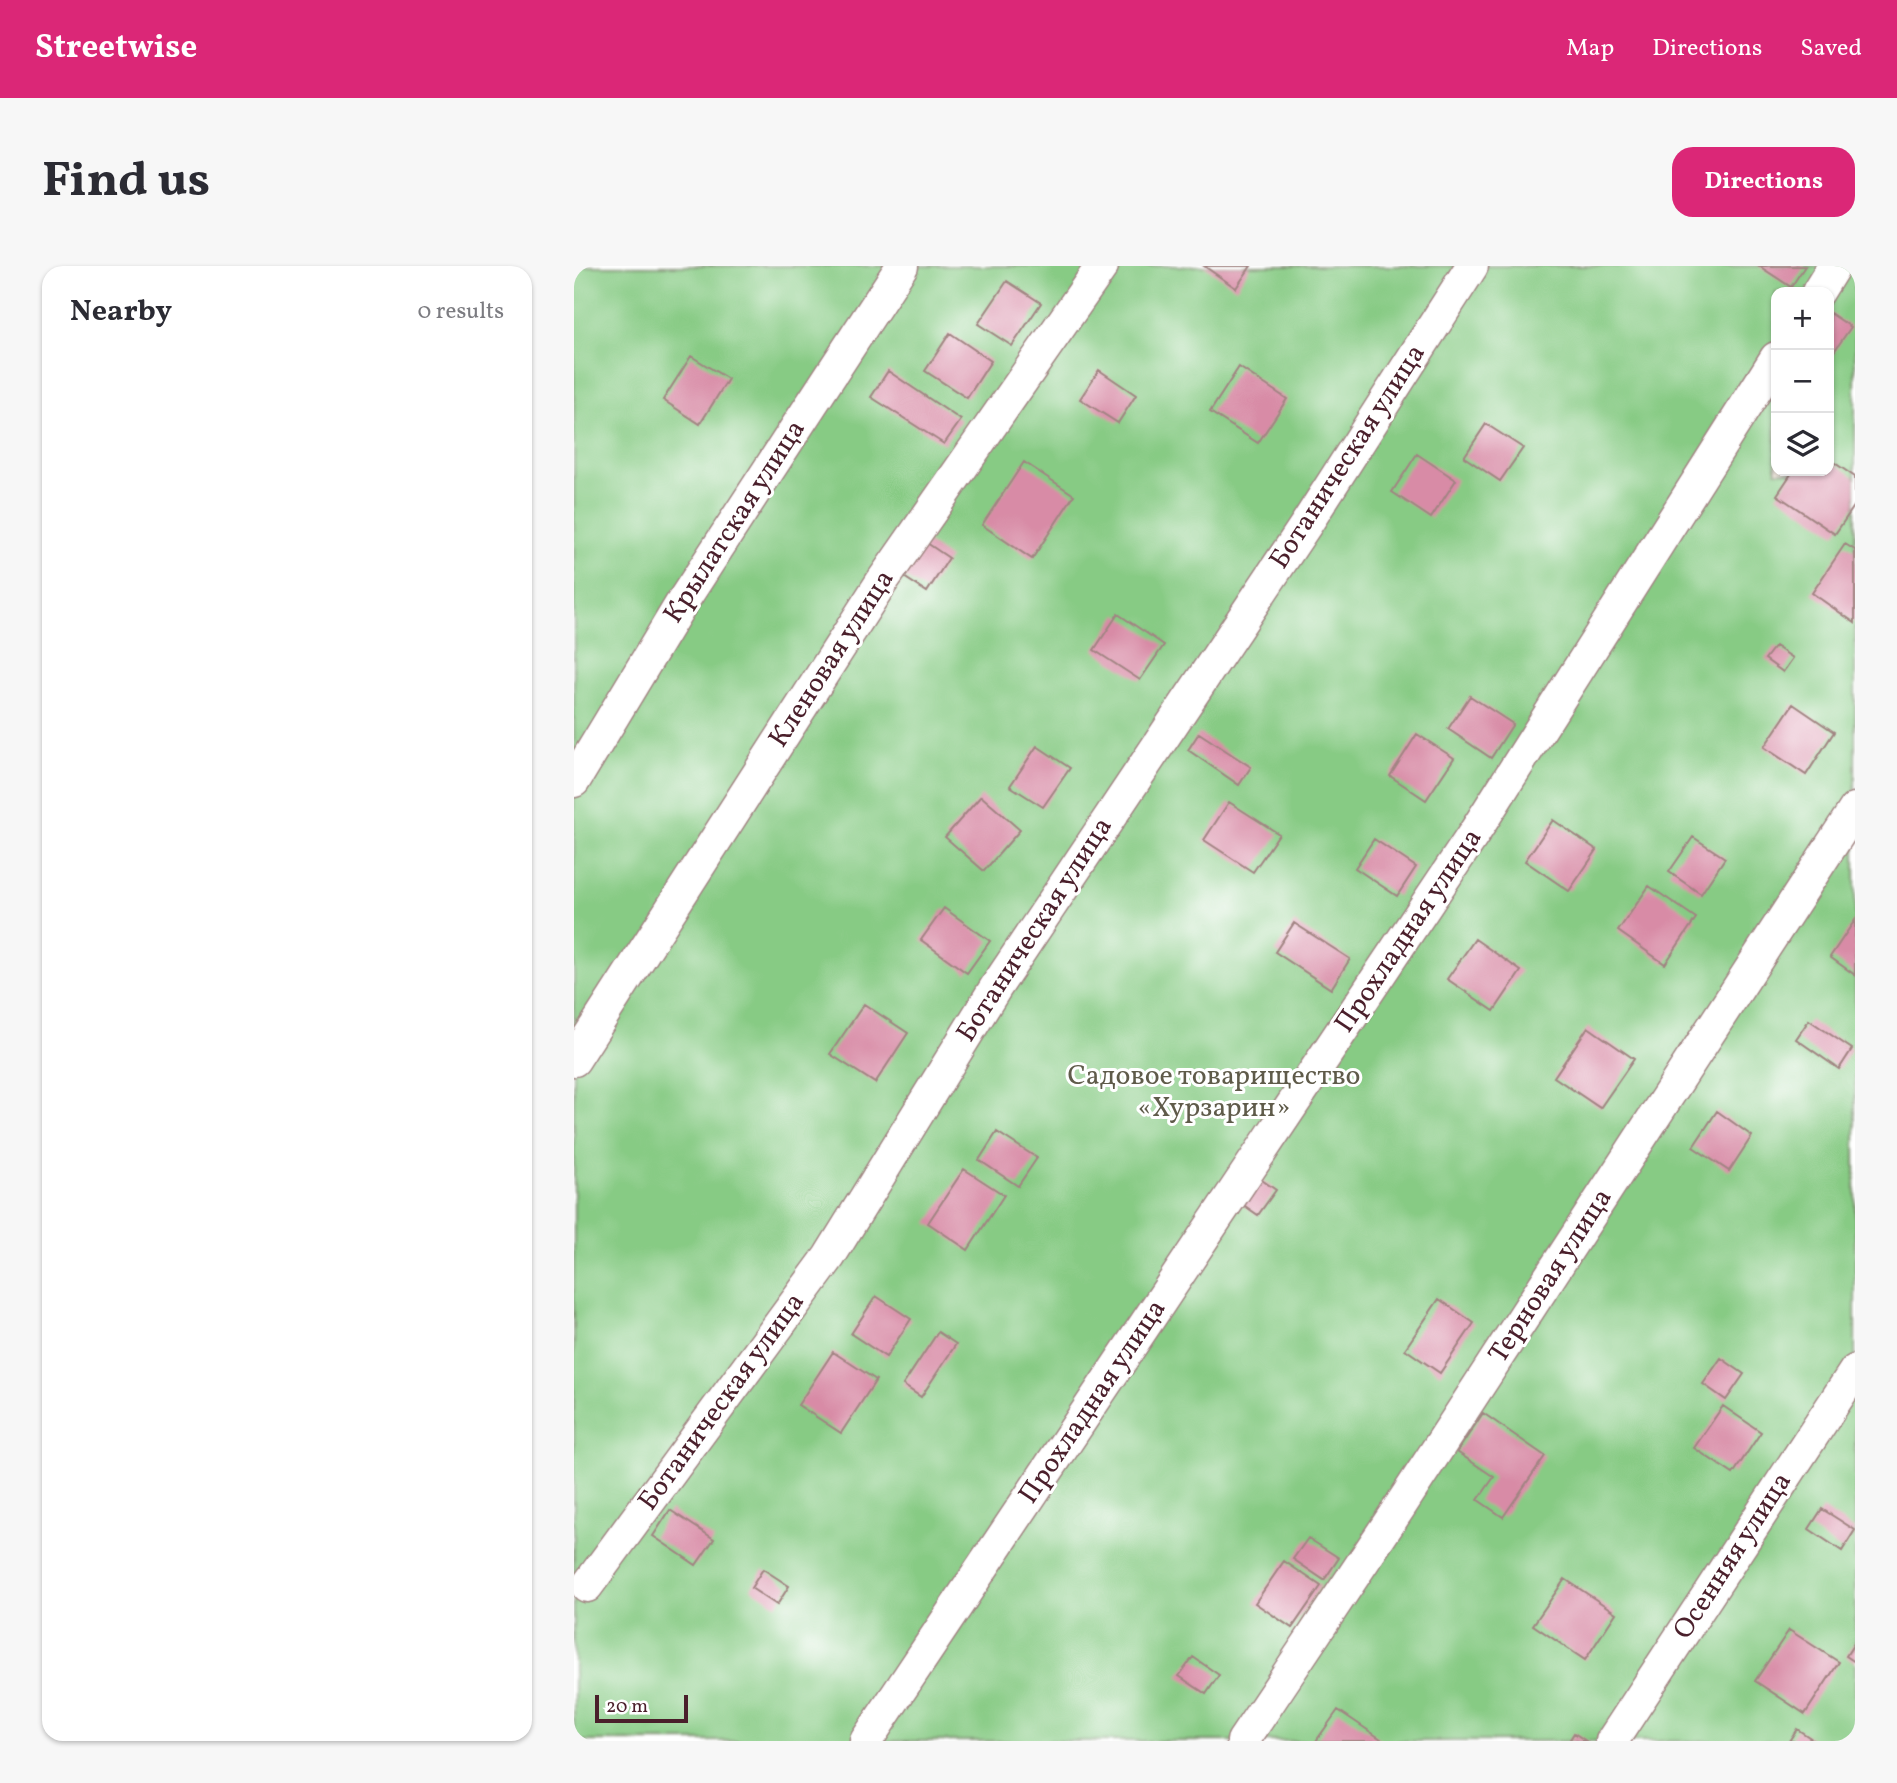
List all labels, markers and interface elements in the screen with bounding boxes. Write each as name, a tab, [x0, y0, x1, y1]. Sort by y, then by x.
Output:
text: Streetwise	[35, 26, 197, 72]
text: Map	[1566, 32, 1614, 66]
text: Directions	[1652, 32, 1762, 66]
text: Saved	[1800, 32, 1862, 66]
button: Directions	[1672, 147, 1855, 217]
text: Find us	[42, 148, 210, 217]
map controls	[1771, 287, 1834, 476]
button: +	[1771, 287, 1834, 350]
text: Nearby	[70, 291, 172, 333]
text: 0 results	[417, 296, 504, 328]
street label: Ботаническая улица	[1261, 337, 1435, 577]
button: −	[1771, 350, 1834, 413]
street label: Крылатская улица	[655, 413, 815, 631]
button: layers	[1771, 413, 1834, 476]
street label: Кленовая улица	[760, 562, 904, 756]
street label: Ботаническая улица	[948, 810, 1122, 1050]
street label: Прохладная улица	[1326, 821, 1492, 1041]
park label: Садовое товарищество «Хурзарин»	[1068, 1057, 1360, 1128]
street label: Терновая улица	[1480, 1181, 1622, 1371]
street label: Ботаническая улица	[629, 1285, 815, 1519]
street label: Прохладная улица	[1010, 1292, 1176, 1512]
street label: Осенняя улица	[1664, 1465, 1802, 1647]
scale bar	[595, 1692, 688, 1724]
text: 20 m	[606, 1694, 648, 1720]

